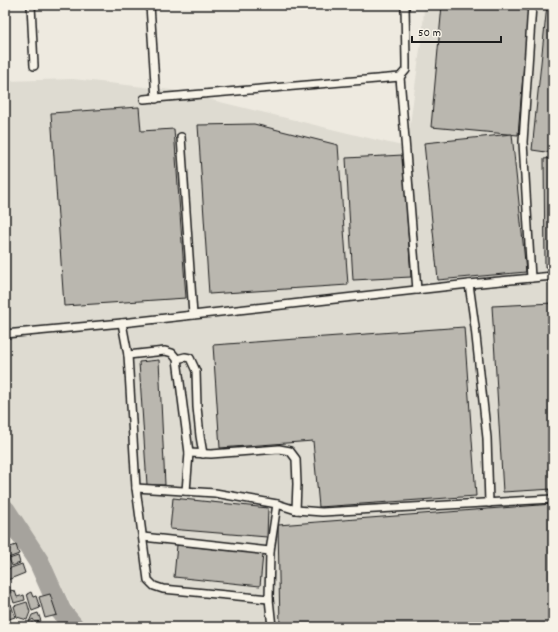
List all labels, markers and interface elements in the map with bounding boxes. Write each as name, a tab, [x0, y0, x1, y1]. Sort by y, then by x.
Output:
scale bar	[412, 18, 501, 44]
text: 50 m	[418, 25, 441, 42]

